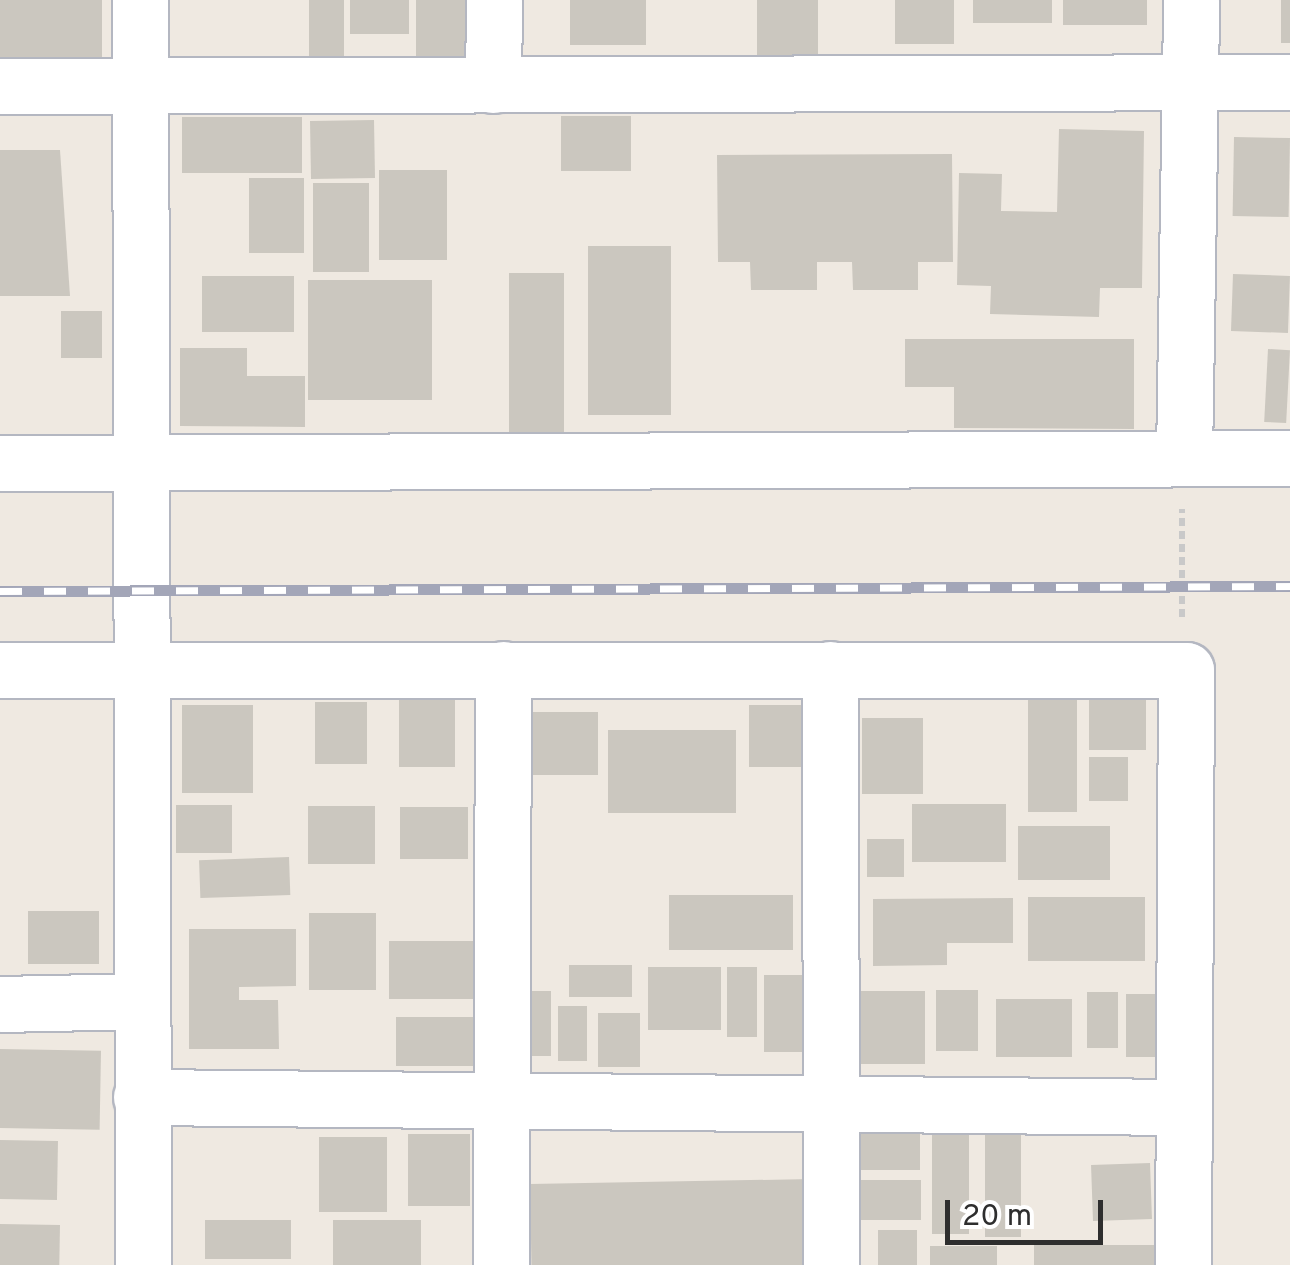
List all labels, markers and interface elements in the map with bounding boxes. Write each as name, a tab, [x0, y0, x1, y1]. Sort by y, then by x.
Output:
scale bar	[950, 1180, 1108, 1242]
text: 20 m	[962, 1199, 1032, 1236]

